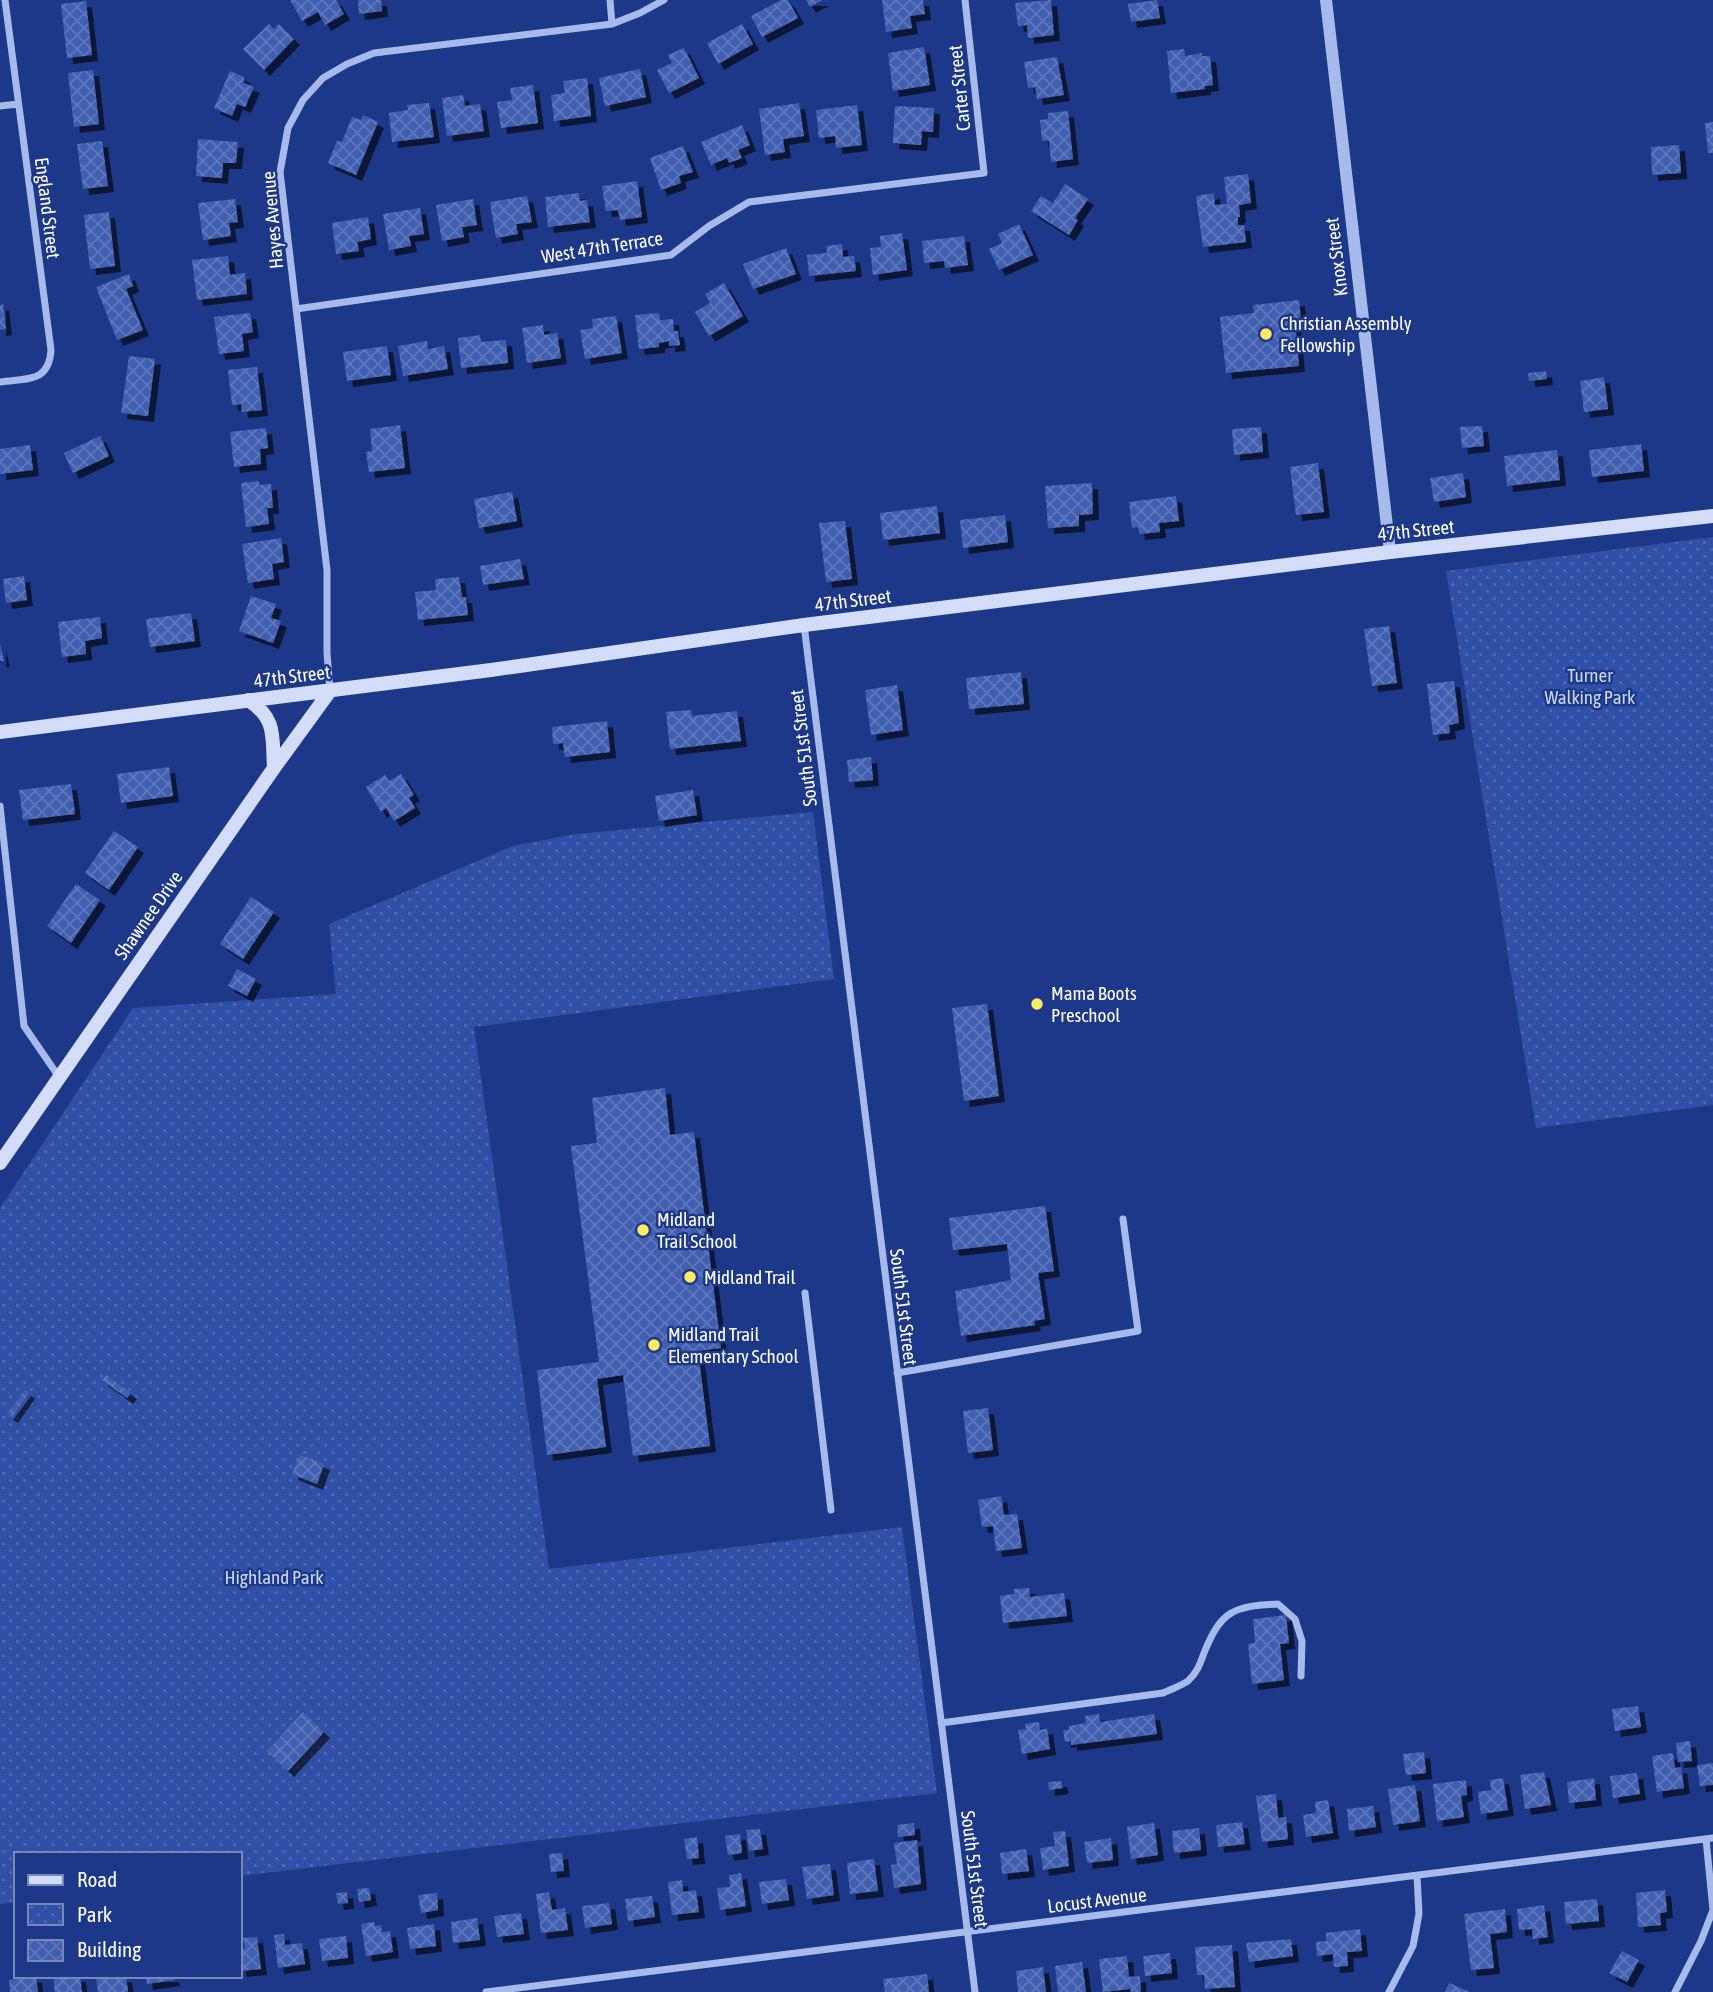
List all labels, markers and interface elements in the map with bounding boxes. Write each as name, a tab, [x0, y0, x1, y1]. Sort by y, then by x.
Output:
street label: Carter Street	[944, 44, 974, 132]
street label: England Street	[31, 156, 65, 260]
street label: Hayes Avenue	[257, 170, 287, 270]
street label: Knox Street	[1320, 216, 1352, 298]
street label: West 47th Terrace	[540, 227, 664, 267]
place label: Christian Assembly Fellowship	[1280, 312, 1412, 356]
marker: Christian Assembly Fellowship	[1258, 326, 1274, 342]
street label: 47th Street	[1377, 515, 1455, 545]
street label: 47th Street	[814, 584, 892, 616]
street label: 47th Street	[253, 660, 331, 692]
park label: Turner Walking Park	[1545, 664, 1636, 708]
street label: South 51st Street	[785, 688, 821, 808]
street label: Shawnee Drive	[109, 866, 187, 964]
place label: Mama Boots Preschool	[1051, 982, 1137, 1026]
marker: Mama Boots Preschool	[1029, 996, 1045, 1012]
place label: Midland Trail School	[657, 1208, 737, 1252]
marker: Midland Trail School	[635, 1222, 651, 1238]
street label: South 51st Street	[886, 1247, 922, 1367]
place label: Midland Trail	[704, 1266, 795, 1288]
marker: Midland Trail	[682, 1269, 698, 1285]
place label: Midland Trail Elementary School	[668, 1323, 799, 1367]
marker: Midland Trail Elementary School	[646, 1337, 662, 1353]
park label: Highland Park	[224, 1566, 324, 1588]
street label: South 51st Street	[957, 1809, 993, 1929]
legend	[14, 1852, 242, 1978]
text: Road	[77, 1867, 117, 1891]
street label: Locust Avenue	[1046, 1883, 1148, 1917]
text: Park	[77, 1902, 112, 1926]
text: Building	[77, 1937, 141, 1961]

